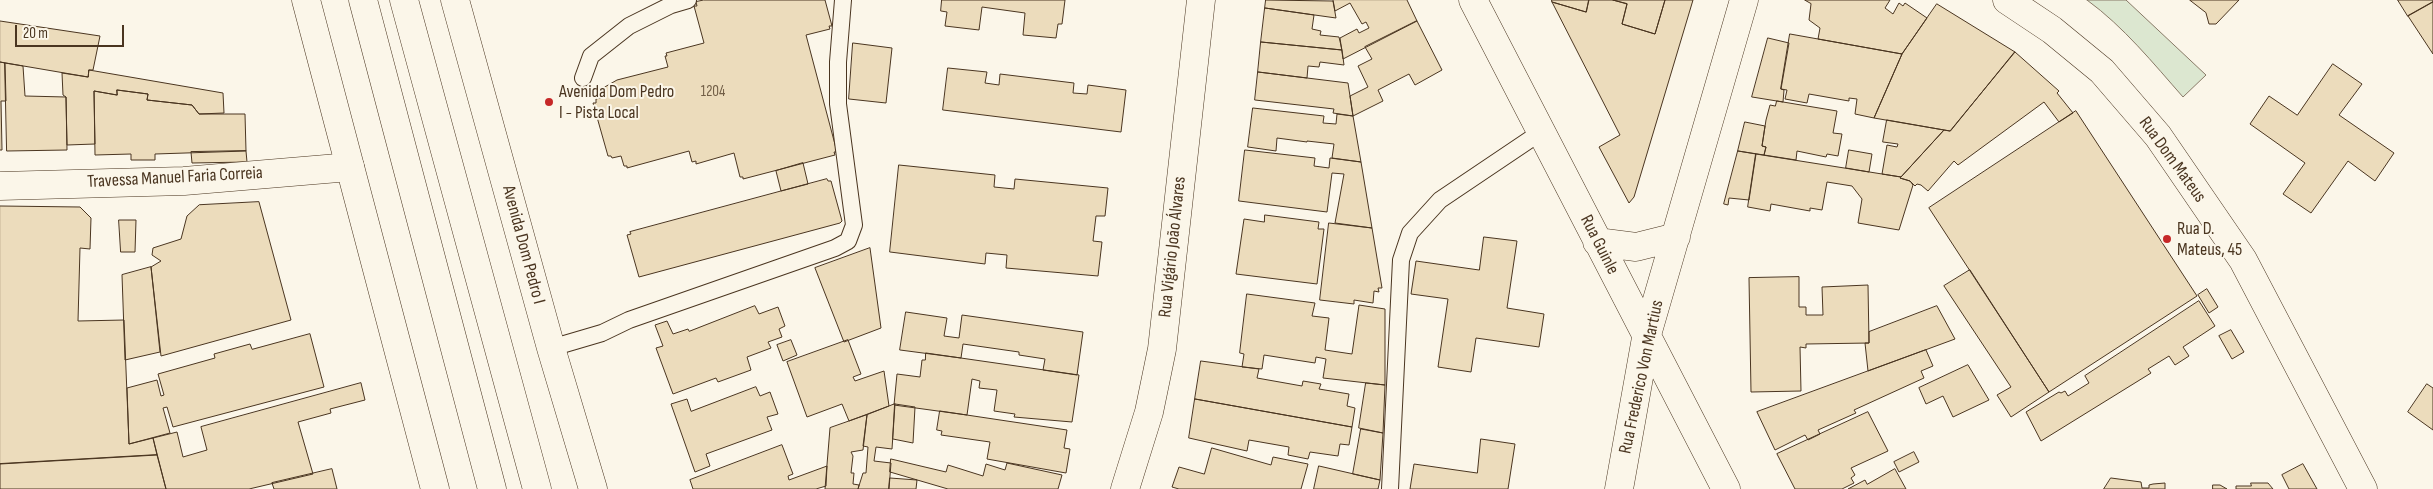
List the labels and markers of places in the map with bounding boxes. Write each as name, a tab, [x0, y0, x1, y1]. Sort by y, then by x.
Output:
place label: Avenida Dom Pedro I - Pista Local	[559, 81, 674, 124]
marker: Avenida Dom Pedro I - Pista Local	[543, 96, 555, 108]
place label: Rua D. Mateus, 45	[2177, 218, 2242, 260]
marker: Rua D. Mateus, 45	[2161, 233, 2173, 245]

